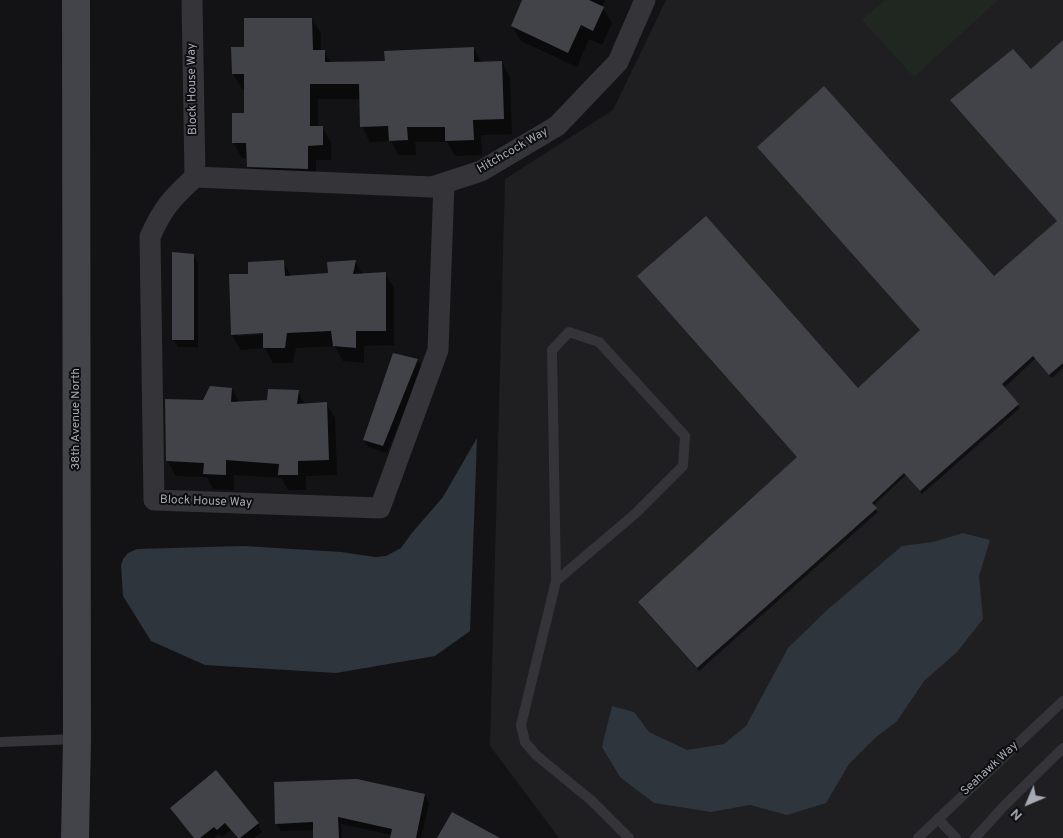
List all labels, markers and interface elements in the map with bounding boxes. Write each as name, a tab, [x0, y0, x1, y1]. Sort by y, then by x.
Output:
street label: Block House Way	[185, 43, 201, 135]
street label: Hitchcock Way	[475, 125, 551, 177]
street label: 38th Avenue North	[70, 368, 84, 470]
street label: Block House Way	[160, 493, 252, 511]
street label: Seahawk Way	[958, 739, 1022, 799]
north arrow	[1003, 778, 1053, 828]
text: N	[1007, 804, 1027, 824]

